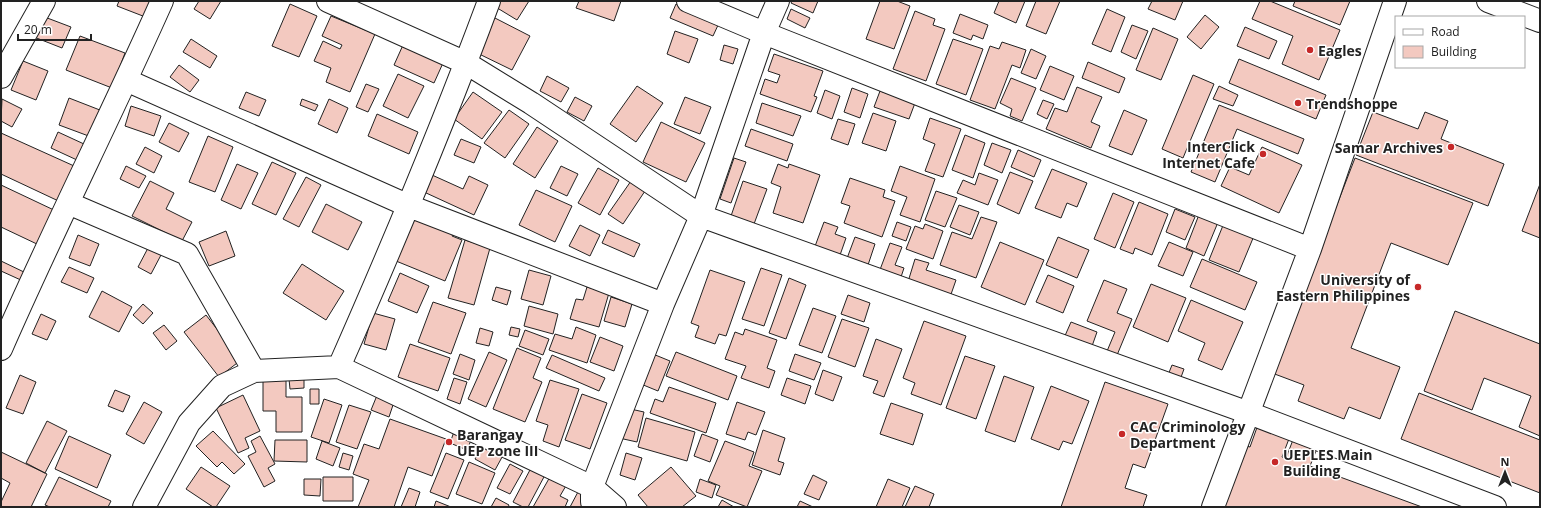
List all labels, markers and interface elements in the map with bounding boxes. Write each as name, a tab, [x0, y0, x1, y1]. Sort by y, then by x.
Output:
scale bar	[18, 16, 91, 42]
legend	[1395, 16, 1525, 68]
text: 20 m	[24, 21, 52, 38]
text: Road	[1431, 23, 1460, 40]
place label: Eagles	[1318, 41, 1362, 60]
text: Building	[1431, 43, 1477, 60]
marker: Eagles	[1305, 45, 1315, 55]
place label: Trendshoppe	[1306, 94, 1398, 113]
marker: Trendshoppe	[1293, 98, 1303, 108]
place label: InterClick Internet Cafe	[1162, 137, 1255, 172]
place label: Samar Archives	[1335, 138, 1443, 157]
marker: Samar Archives	[1446, 142, 1456, 152]
marker: InterClick Internet Cafe	[1258, 149, 1268, 159]
place label: University of Eastern Philippines	[1276, 270, 1412, 305]
marker: University of Eastern Philippines	[1413, 282, 1423, 292]
place label: CAC Criminology Department	[1130, 417, 1245, 452]
place label: Barangay UEP zone III	[457, 425, 538, 460]
marker: CAC Criminology Department	[1117, 429, 1127, 439]
marker: Barangay UEP zone III	[444, 437, 454, 447]
place label: UEPLES Main Building	[1283, 445, 1372, 480]
north arrow	[1485, 452, 1525, 492]
text: N	[1501, 454, 1509, 469]
marker: UEPLES Main Building	[1270, 457, 1280, 467]

